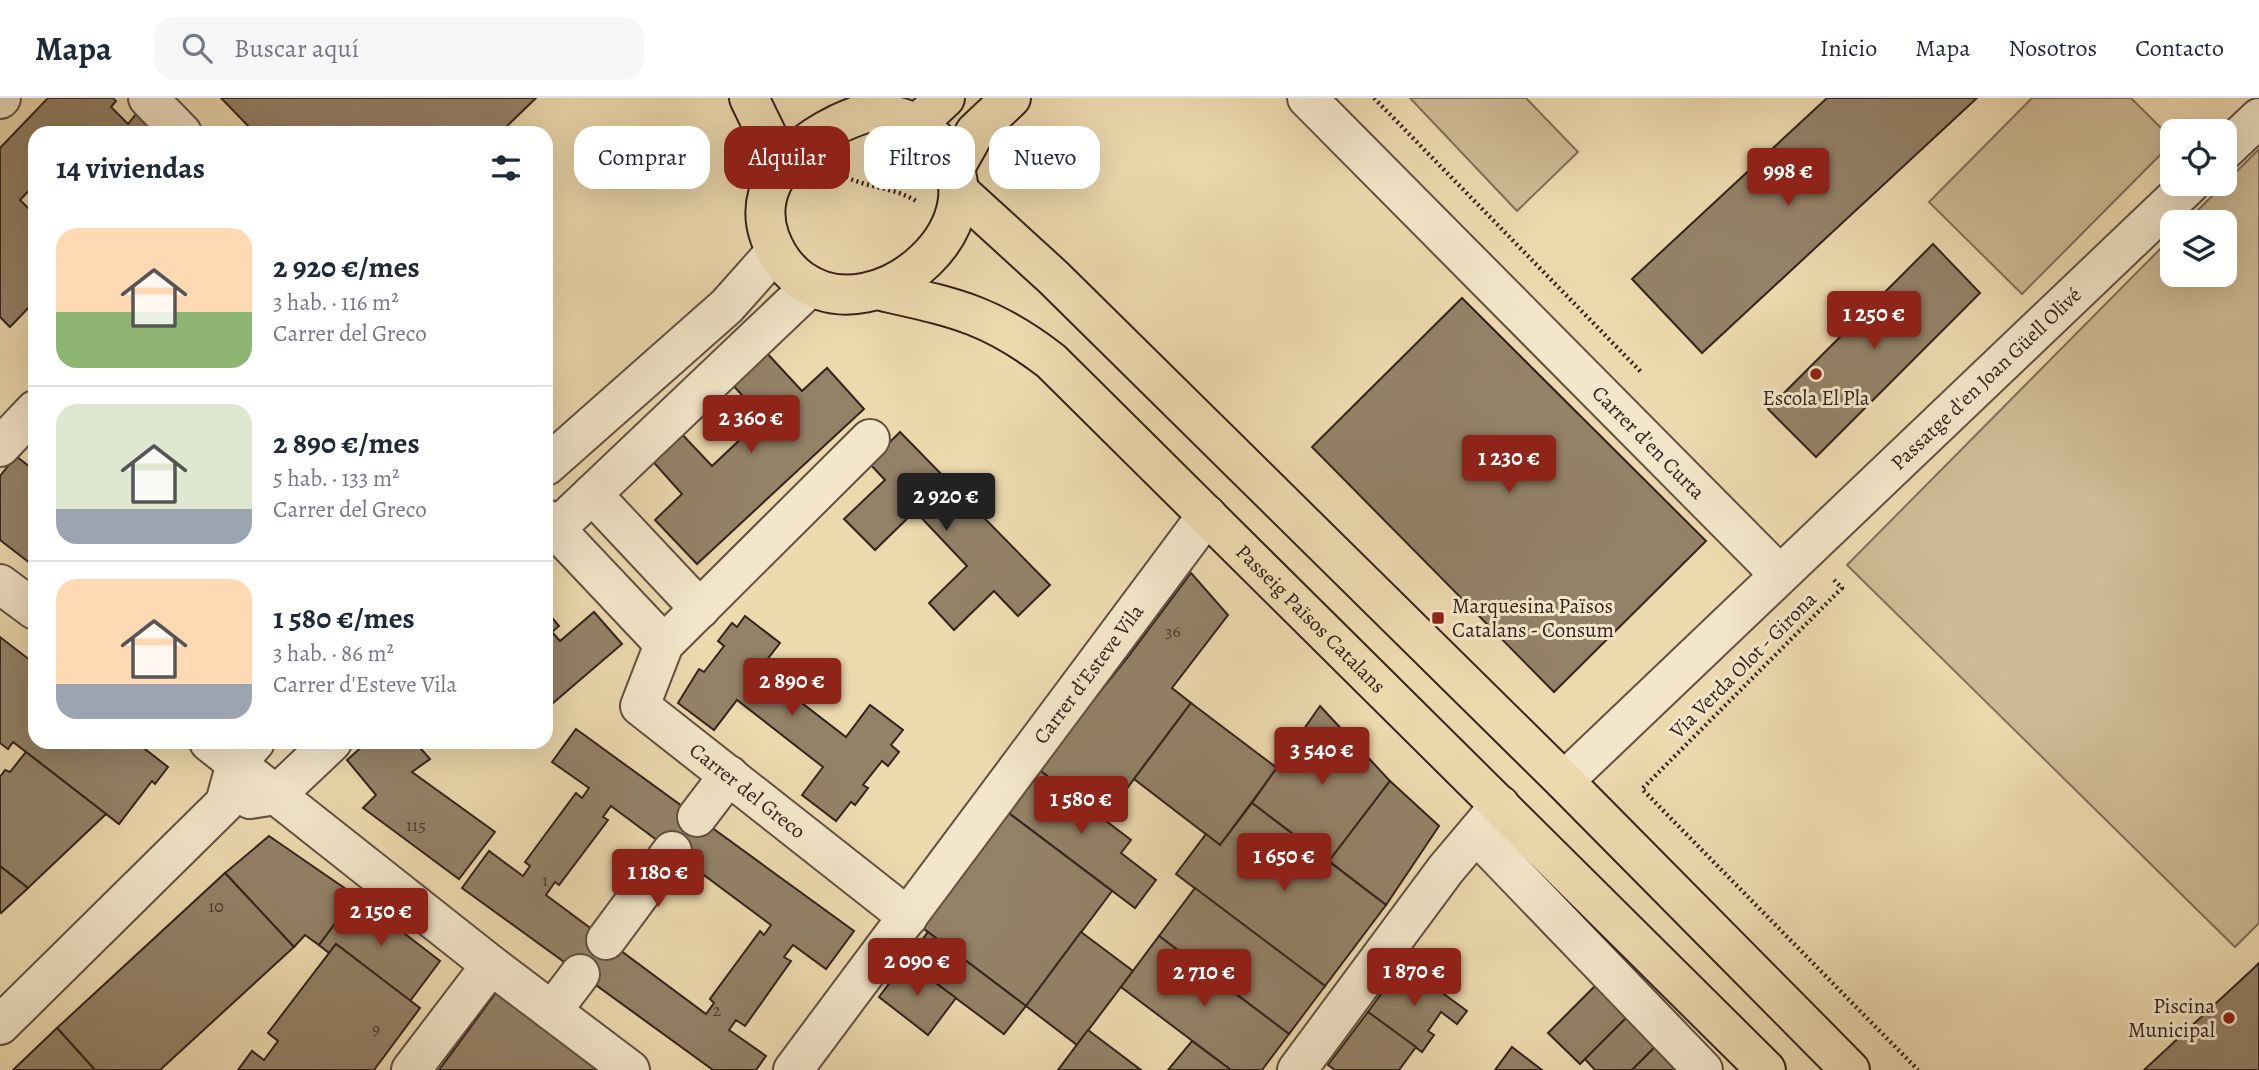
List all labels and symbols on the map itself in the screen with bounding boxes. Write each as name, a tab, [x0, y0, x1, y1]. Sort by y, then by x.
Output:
pin: 998 €	[1739, 148, 1837, 208]
street label: Passatge d'en Joan Güell Olivé	[1884, 281, 2087, 476]
pin: 1 250 €	[1809, 292, 1939, 351]
marker: Escola El Pla	[1808, 366, 1824, 382]
street label: Carrer d'en Curta	[1586, 379, 1711, 506]
place label: Escola El Pla	[1762, 384, 1870, 412]
pin: 2 360 €	[686, 396, 816, 455]
pin: 1 230 €	[1444, 436, 1574, 495]
pin: 2 920 €	[881, 474, 1011, 533]
street label: Passeig Països Catalans	[1230, 538, 1392, 699]
street label: Via Verda Olot - Girona	[1663, 585, 1823, 745]
place label: Marquesina Països Catalans - Consum	[1452, 592, 1614, 644]
street label: Carrer d'Esteve Vila	[1027, 598, 1150, 750]
marker: Marquesina Països Catalans - Consum	[1430, 610, 1446, 626]
house number: 36	[1165, 619, 1181, 643]
pin: 2 890 €	[727, 658, 857, 718]
pin: 3 540 €	[1257, 728, 1387, 787]
street label: Carrer del Greco	[684, 736, 811, 845]
pin: 1 580 €	[1016, 776, 1146, 836]
house number: 115	[406, 813, 426, 837]
pin: 1 650 €	[1219, 834, 1349, 893]
pin: 1 180 €	[593, 850, 723, 909]
house number: 1	[542, 868, 548, 892]
pin: 2 150 €	[316, 888, 446, 948]
house number: 10	[208, 894, 224, 918]
pin: 2 090 €	[852, 939, 982, 998]
pin: 1 870 €	[1349, 948, 1479, 1008]
pin: 2 710 €	[1139, 950, 1269, 1009]
place label: Piscina Municipal	[2128, 992, 2215, 1044]
house number: 2	[713, 998, 722, 1022]
marker: Piscina Municipal	[2221, 1010, 2237, 1026]
house number: 9	[372, 1017, 380, 1041]

